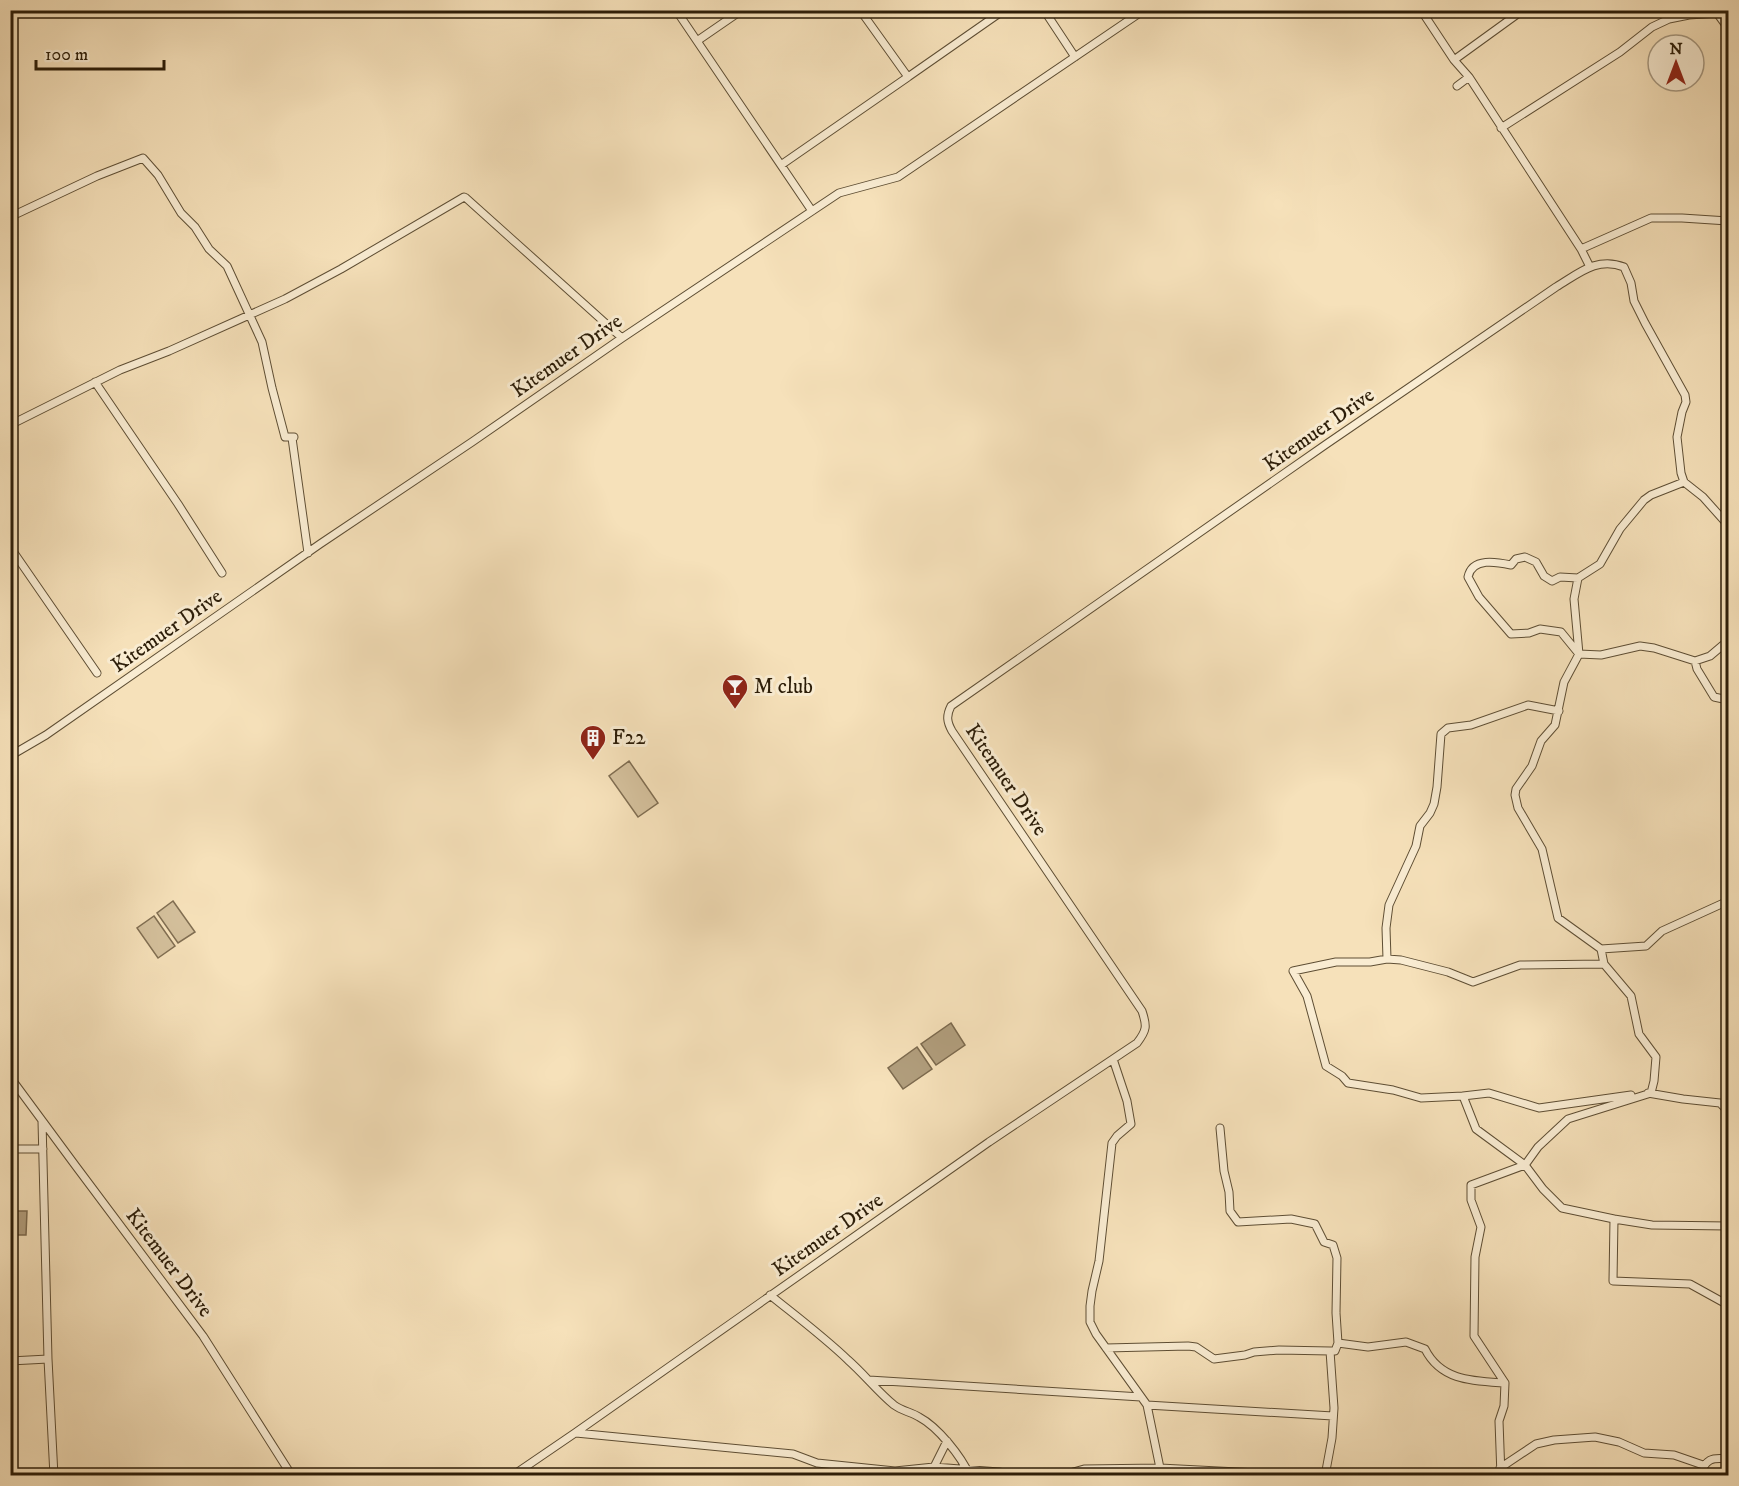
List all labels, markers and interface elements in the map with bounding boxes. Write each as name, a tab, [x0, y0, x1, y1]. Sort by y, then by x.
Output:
scale bar	[36, 33, 164, 71]
north arrow	[1646, 33, 1706, 93]
text: N	[1669, 39, 1683, 59]
text: 100 m	[45, 44, 88, 66]
street label: Kitemuer Drive	[507, 308, 628, 404]
street label: Kitemuer Drive	[1259, 382, 1380, 478]
street label: Kitemuer Drive	[107, 583, 228, 679]
bar icon: M club	[720, 672, 750, 710]
place label: M club	[754, 674, 813, 700]
street label: Kitemuer Drive	[959, 719, 1053, 841]
building icon: F22	[578, 723, 608, 761]
place label: F22	[612, 725, 646, 751]
street label: Kitemuer Drive	[768, 1187, 889, 1283]
street label: Kitemuer Drive	[120, 1204, 218, 1323]

